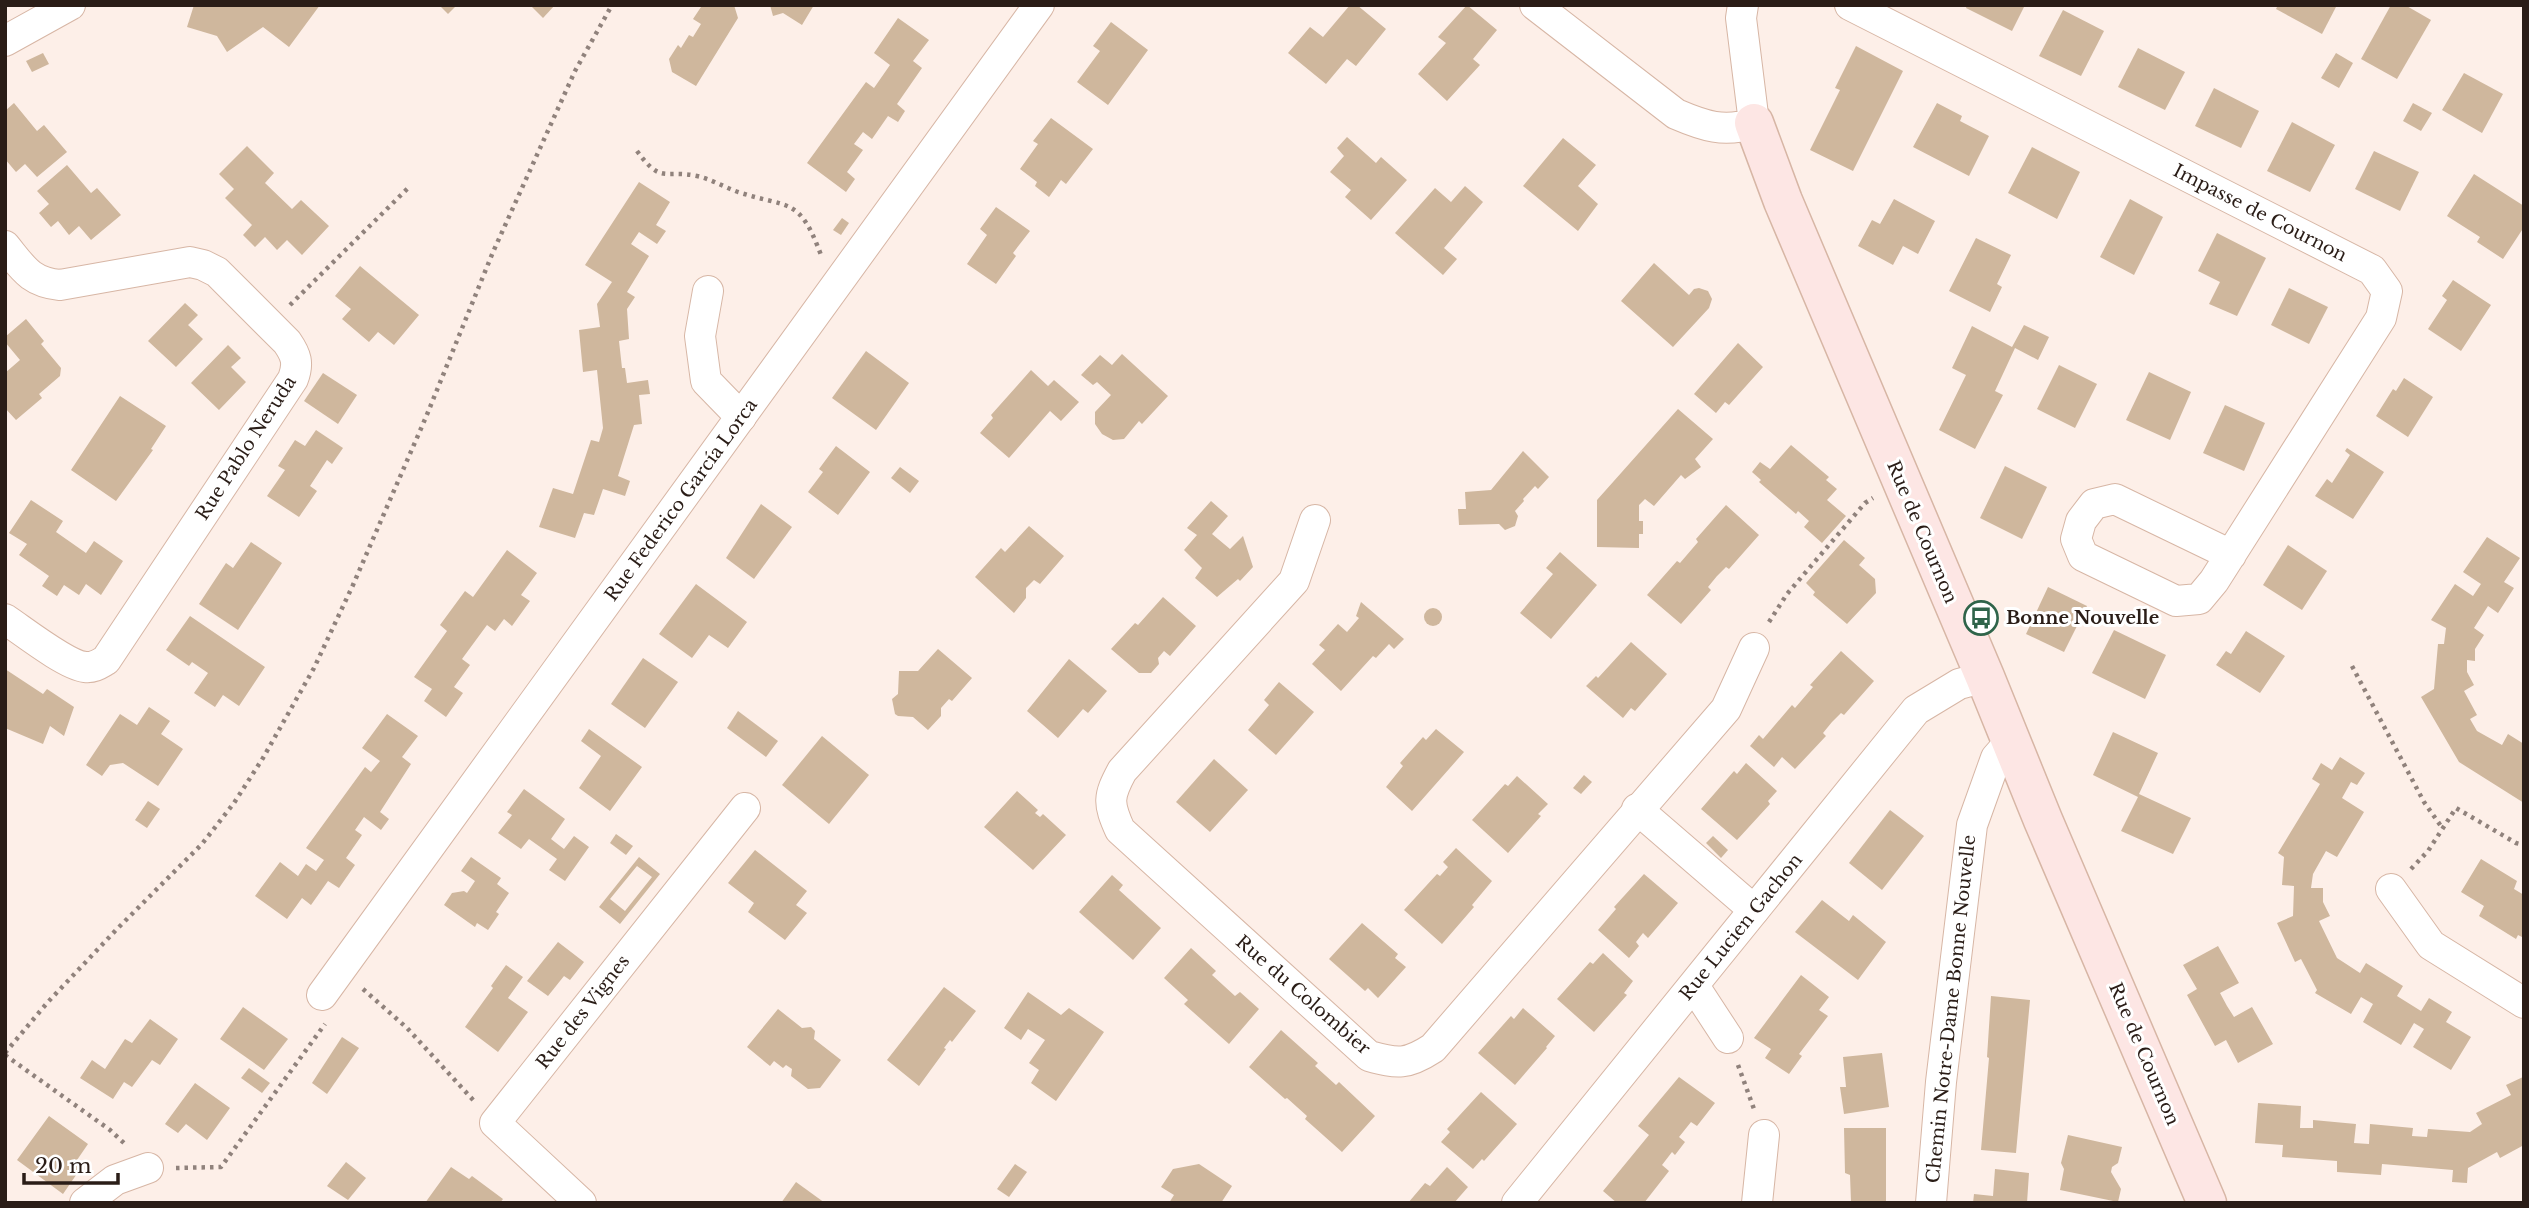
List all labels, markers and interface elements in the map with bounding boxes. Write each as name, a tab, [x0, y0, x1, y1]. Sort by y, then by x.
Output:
street label: Impasse de Cournon	[2170, 160, 2350, 266]
street label: Rue Pablo Neruda	[191, 372, 301, 524]
street label: Rue Federico García Lorca	[600, 395, 762, 605]
street label: Rue de Cournon	[1882, 457, 1962, 607]
bus stop icon: Bonne Nouvelle	[1962, 599, 2000, 637]
place label: Bonne Nouvelle	[2006, 607, 2159, 629]
street label: Chemin Notre-Dame Bonne Nouvelle	[1922, 834, 1980, 1184]
street label: Rue Lucien Gachon	[1675, 849, 1807, 1005]
street label: Rue du Colombier	[1231, 931, 1375, 1060]
street label: Rue des Vignes	[532, 951, 634, 1073]
street label: Rue de Cournon	[2104, 979, 2184, 1129]
scale bar	[24, 1142, 119, 1186]
text: 20 m	[35, 1153, 92, 1179]

